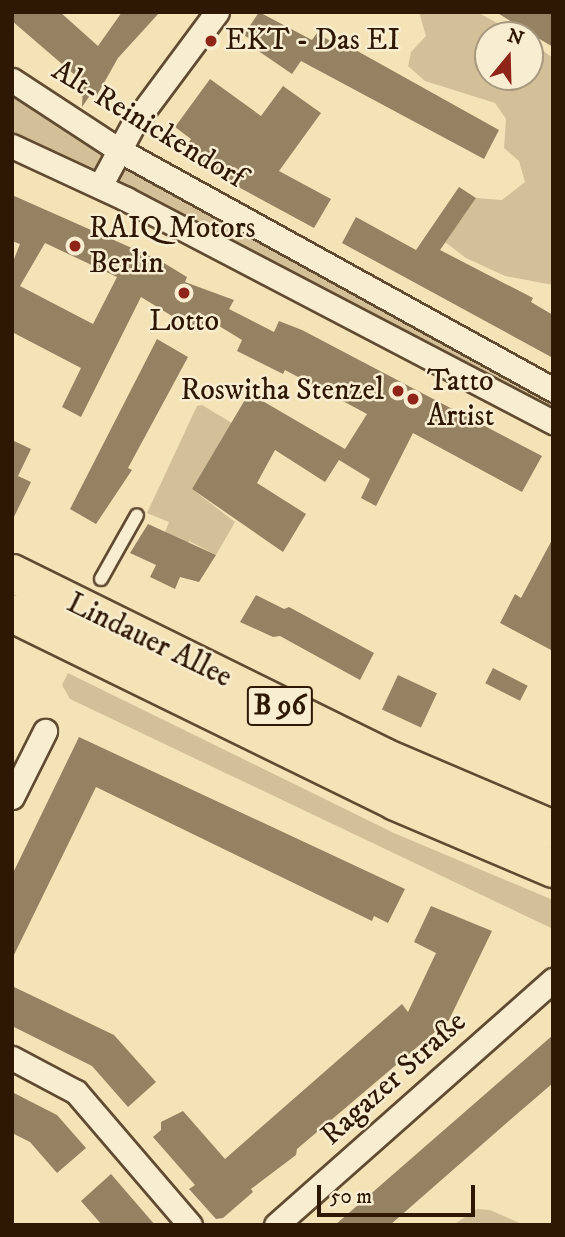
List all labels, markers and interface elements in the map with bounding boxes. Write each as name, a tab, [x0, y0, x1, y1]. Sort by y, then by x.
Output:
north arrow	[474, 21, 544, 91]
place label: EKT - Das EI	[225, 23, 400, 59]
text: N	[504, 24, 526, 51]
marker: EKT - Das EI	[203, 33, 219, 49]
street label: Alt-Reinickendorf	[45, 53, 251, 197]
place label: RAIQ Motors Berlin	[89, 211, 256, 282]
marker: RAIQ Motors Berlin	[67, 238, 83, 254]
marker: Lotto	[176, 285, 192, 301]
place label: Lotto	[149, 304, 219, 340]
place label: Tatto Artist	[427, 364, 494, 434]
place label: Roswitha Stenzel	[180, 373, 384, 409]
marker: Roswitha Stenzel	[390, 383, 406, 399]
marker: Tatto Artist	[405, 391, 421, 407]
street label: Lindauer Allee	[61, 586, 237, 696]
road number: B 96	[247, 682, 313, 730]
street label: Ragazer Straße	[314, 1004, 474, 1154]
scale bar	[320, 1170, 477, 1214]
text: 50 m	[330, 1184, 372, 1210]

